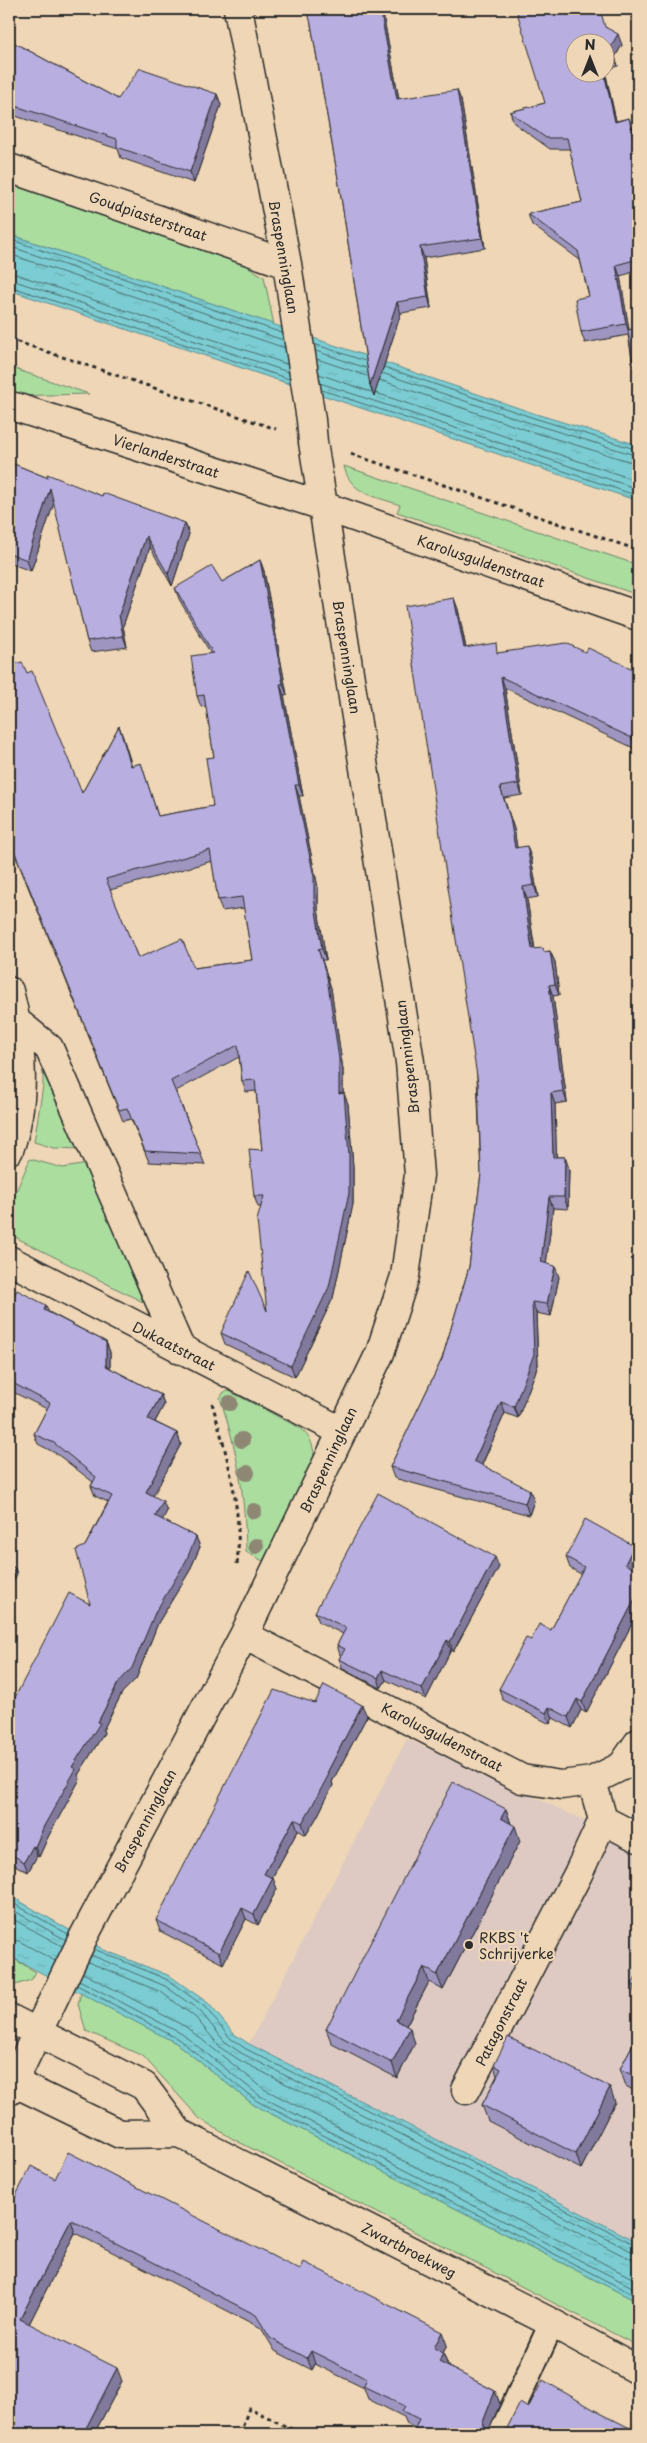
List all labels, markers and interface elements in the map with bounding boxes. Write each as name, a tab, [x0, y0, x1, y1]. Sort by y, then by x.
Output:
north arrow	[564, 32, 614, 82]
text: N	[584, 34, 596, 55]
street label: Goudpiasterstraat	[86, 186, 210, 246]
street label: Braspenninglaan	[264, 199, 304, 315]
street label: Vierlanderstraat	[110, 429, 222, 483]
street label: Karolusguldenstraat	[414, 529, 548, 593]
street label: Braspenninglaan	[328, 599, 366, 715]
street label: Braspenninglaan	[390, 999, 424, 1115]
street label: Dukaatstraat	[129, 1316, 219, 1376]
street label: Braspenninglaan	[294, 1403, 362, 1517]
street label: Karolusguldenstraat	[378, 1697, 507, 1777]
street label: Braspenninglaan	[109, 1765, 181, 1877]
place label: RKBS 't Schrijverke	[479, 1927, 554, 1964]
marker: RKBS 't Schrijverke	[463, 1939, 475, 1951]
street label: Patagonstraat	[470, 1974, 532, 2070]
street label: Zwartbroekweg	[358, 2217, 460, 2283]

